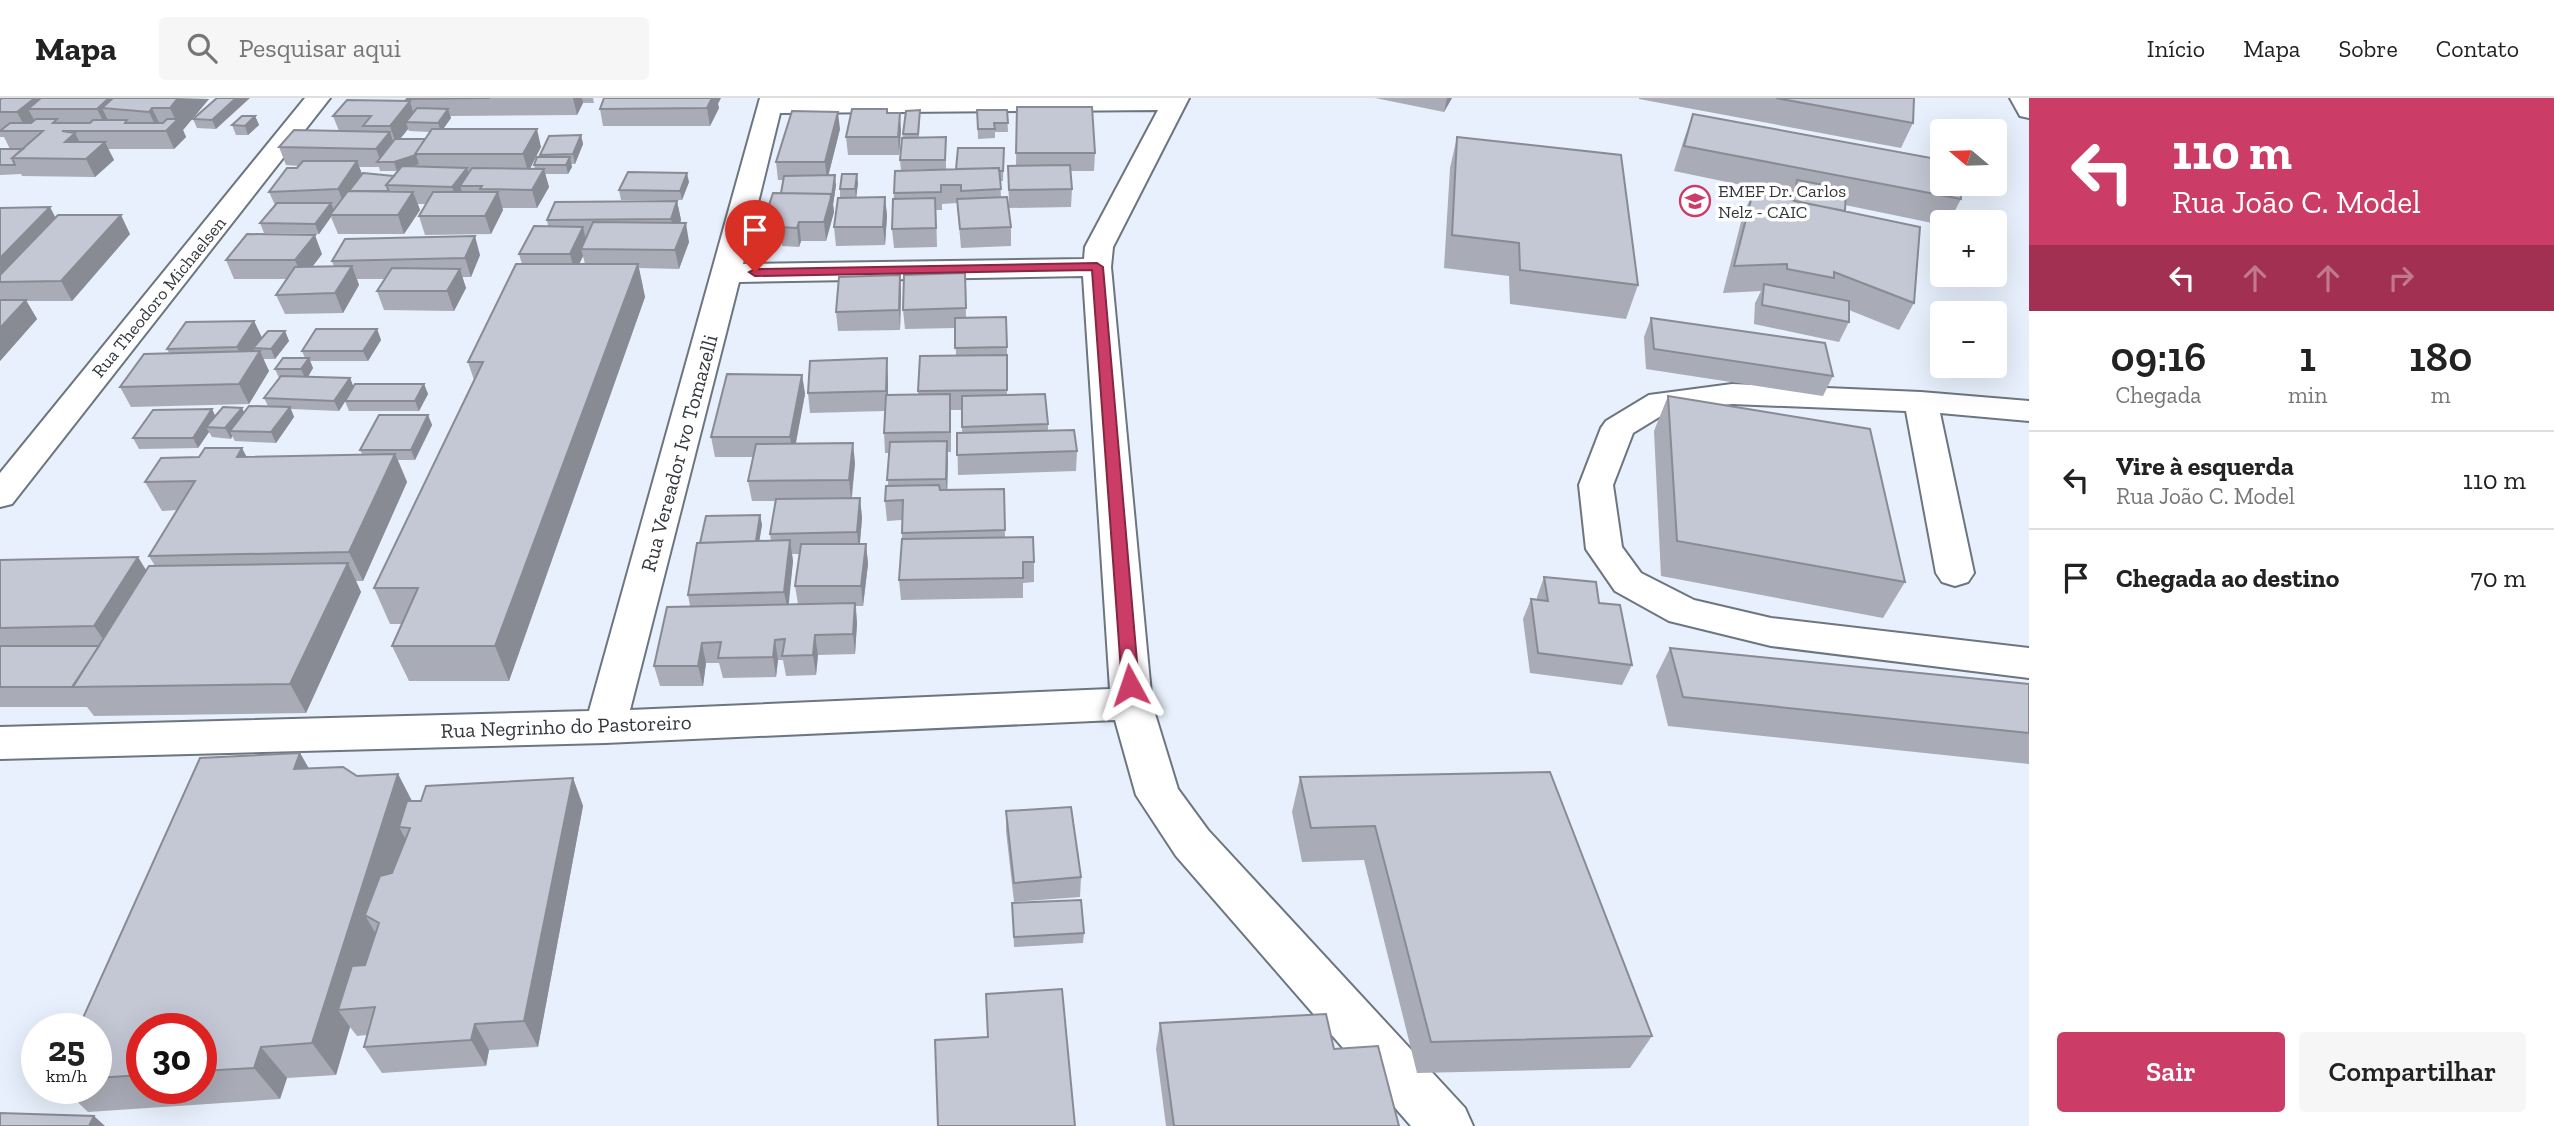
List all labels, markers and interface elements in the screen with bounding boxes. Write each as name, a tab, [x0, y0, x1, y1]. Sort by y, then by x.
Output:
search box	[159, 17, 649, 80]
text: Mapa	[35, 29, 117, 68]
icon: search	[183, 29, 221, 67]
text: Pesquisar aqui	[239, 32, 401, 64]
text: Início	[2147, 34, 2205, 63]
text: Mapa	[2243, 34, 2300, 63]
text: Sobre	[2338, 34, 2398, 63]
text: Contato	[2436, 34, 2519, 63]
north arrow	[1930, 119, 2007, 196]
map controls	[1930, 119, 2007, 378]
text: 110 m	[2172, 123, 2292, 182]
icon: left	[2057, 126, 2148, 217]
place label: EMEF Dr. Carlos Nelz - CAIC	[1718, 180, 1846, 223]
text: Rua João C. Model	[2172, 183, 2421, 221]
school or university icon: EMEF Dr. Carlos Nelz - CAIC	[1678, 184, 1712, 218]
pin	[725, 200, 785, 272]
button: +	[1930, 210, 2007, 287]
icon: arrive	[736, 211, 774, 249]
street label: Rua Theodoro Michaelsen	[87, 212, 231, 382]
icon: left	[2163, 259, 2201, 297]
icon: ahead	[2236, 259, 2274, 297]
icon: ahead	[2309, 259, 2347, 297]
icon: right	[2382, 259, 2420, 297]
button: −	[1930, 301, 2007, 378]
text: 09:16	[2111, 331, 2206, 382]
text: 1	[2299, 331, 2316, 382]
text: 180	[2409, 331, 2472, 382]
street label: Rua Vereador Ivo Tomazelli	[635, 332, 723, 574]
text: Chegada	[2115, 381, 2201, 409]
text: min	[2288, 381, 2327, 409]
text: m	[2431, 381, 2451, 409]
text: Vire à esquerda	[2116, 450, 2294, 482]
icon: left	[2057, 461, 2095, 499]
text: 110 m	[2463, 464, 2526, 496]
text: Rua João C. Model	[2116, 482, 2295, 510]
icon: arrive	[2057, 559, 2095, 597]
text: Chegada ao destino	[2116, 562, 2339, 594]
text: 70 m	[2470, 562, 2526, 594]
position arrow	[1093, 648, 1167, 722]
street label: Rua Negrinho do Pastoreiro	[440, 709, 692, 743]
speed limit sign: 30	[126, 1013, 217, 1104]
text: 25	[48, 1028, 85, 1070]
button: Sair	[2057, 1032, 2285, 1112]
button: Compartilhar	[2299, 1032, 2526, 1112]
text: km/h	[46, 1065, 87, 1087]

